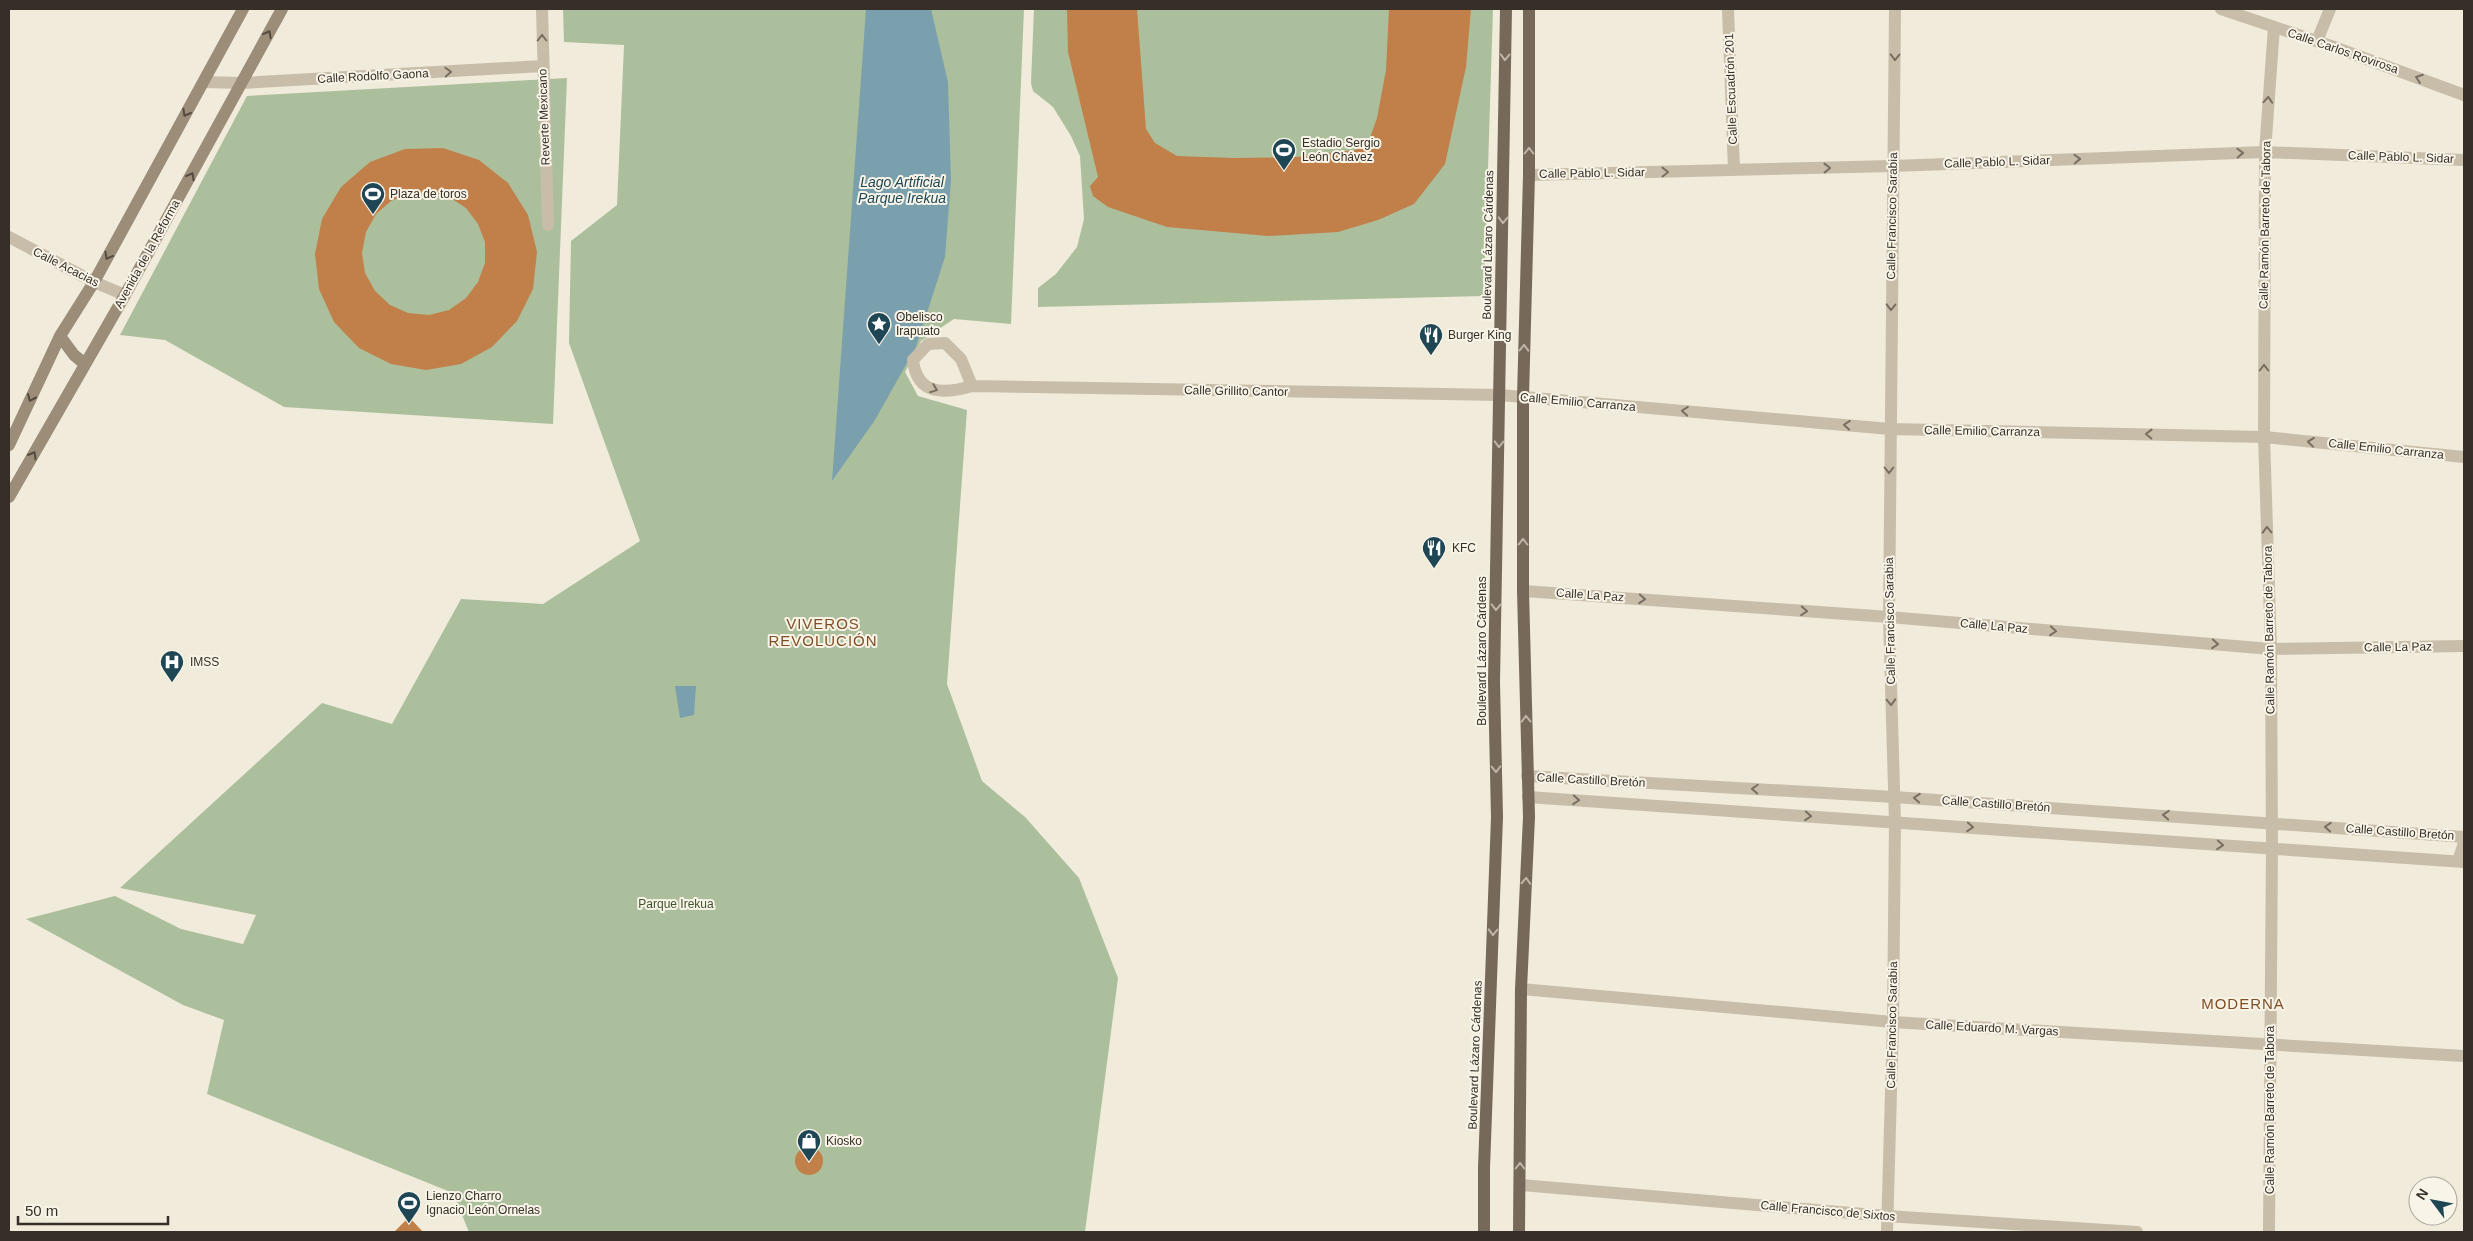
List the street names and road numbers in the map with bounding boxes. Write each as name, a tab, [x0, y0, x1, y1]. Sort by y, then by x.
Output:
street label: Calle Carlos Rovirosa	[2286, 25, 2400, 77]
street label: Calle Escuadrón 201	[1722, 33, 1740, 145]
street label: Calle Rodolfo Gaona	[317, 66, 429, 86]
street label: Reverte Mexicano	[535, 68, 553, 166]
street label: Calle Ramón Barreto de Tabora	[2257, 140, 2273, 309]
street label: Calle Pablo L. Sidar	[2348, 148, 2454, 166]
street label: Calle Francisco Sarabia	[1884, 152, 1900, 280]
street label: Calle Pablo L. Sidar	[1944, 153, 2050, 171]
street label: Calle Pablo L. Sidar	[1539, 165, 1645, 181]
street label: Boulevard Lázaro Cárdenas	[1480, 170, 1496, 320]
street label: Avenida de la Reforma	[111, 197, 183, 311]
street label: Calle Acacias	[31, 244, 101, 290]
street label: Calle Grillito Cantor	[1184, 383, 1288, 399]
street label: Calle Emilio Carranza	[1520, 390, 1637, 414]
street label: Calle Emilio Carranza	[1924, 423, 2040, 439]
street label: Calle Emilio Carranza	[2328, 436, 2445, 462]
street label: Calle Ramón Barreto de Tabora	[2261, 545, 2277, 714]
street label: Calle Francisco Sarabia	[1882, 557, 1898, 685]
street label: Boulevard Lázaro Cárdenas	[1475, 576, 1489, 726]
street label: Calle La Paz	[1556, 586, 1624, 604]
street label: Calle La Paz	[1959, 616, 2029, 636]
street label: Calle La Paz	[2364, 639, 2432, 655]
street label: Calle Castillo Bretón	[1536, 770, 1646, 790]
street label: Calle Castillo Bretón	[1941, 793, 2051, 815]
street label: Calle Castillo Bretón	[2345, 821, 2455, 843]
street label: Calle Francisco Sarabia	[1884, 961, 1900, 1089]
street label: Boulevard Lázaro Cárdenas	[1465, 980, 1485, 1130]
street label: Calle Eduardo M. Vargas	[1925, 1018, 2059, 1038]
street label: Calle Ramón Barreto de Tabora	[2263, 1025, 2277, 1194]
street label: Calle Francisco de Sixtos	[1760, 1198, 1896, 1224]

